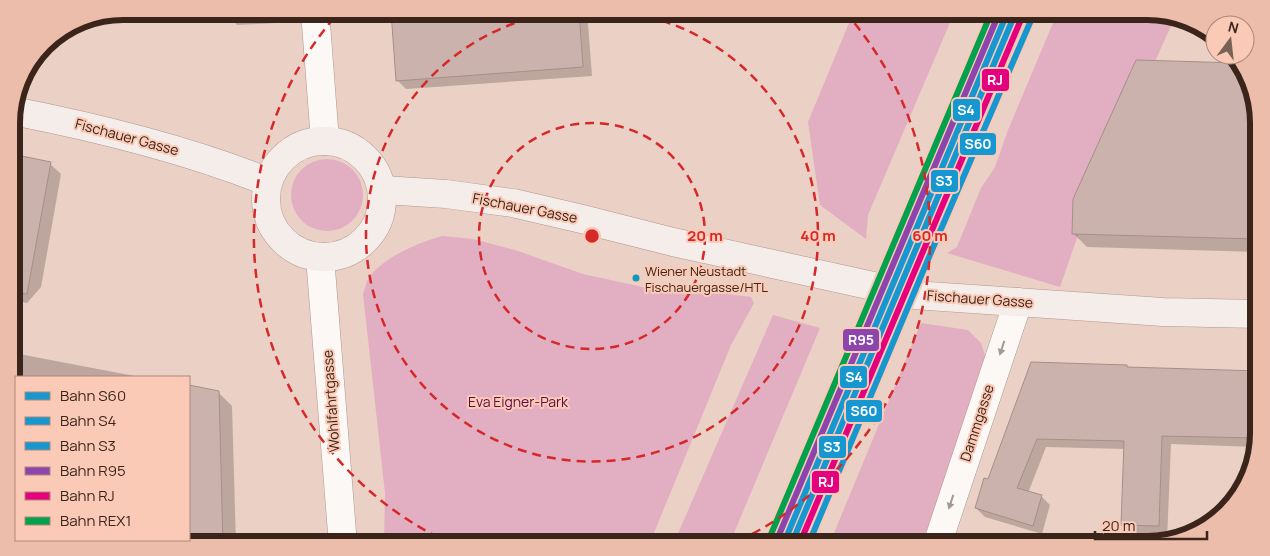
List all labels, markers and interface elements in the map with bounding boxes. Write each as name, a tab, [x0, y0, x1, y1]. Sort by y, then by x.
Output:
north arrow	[1205, 15, 1255, 65]
text: N	[1226, 16, 1241, 37]
line badge: RJ	[981, 68, 1010, 92]
text: RJ	[987, 70, 1003, 89]
line badge: S4	[952, 98, 981, 122]
text: S4	[957, 100, 975, 119]
street label: Fischauer Gasse	[73, 114, 181, 159]
line badge: S60	[959, 132, 997, 156]
text: S60	[964, 134, 992, 153]
line badge: S3	[930, 169, 959, 193]
text: S3	[935, 171, 953, 190]
street label: Fischauer Gasse	[471, 188, 579, 227]
text: 20 m	[687, 225, 723, 246]
text: 40 m	[800, 225, 836, 246]
text: 60 m	[912, 225, 948, 246]
centre of rings	[583, 227, 601, 245]
place label: Wiener Neustadt Fischauergasse/HTL	[645, 262, 768, 296]
marker: Wiener Neustadt Fischauergasse/HTL	[631, 273, 641, 283]
street label: Fischauer Gasse	[926, 285, 1034, 312]
line badge: R95	[842, 328, 880, 352]
text: R95	[848, 330, 874, 349]
one-way arrow	[998, 341, 1006, 356]
street label: Wohlfahrtgasse	[317, 349, 344, 453]
line badge: S4	[839, 365, 868, 389]
text: S4	[845, 367, 863, 386]
legend	[15, 376, 190, 541]
street label: Dammgasse	[955, 382, 998, 464]
text: Bahn S60	[60, 385, 126, 406]
park label: Eva Eigner-Park	[468, 392, 569, 411]
line badge: S60	[845, 399, 883, 423]
text: S60	[850, 401, 878, 420]
text: Bahn S4	[60, 410, 117, 431]
text: Bahn S3	[60, 435, 116, 456]
line badge: S3	[818, 435, 847, 459]
text: S3	[823, 437, 841, 456]
text: Bahn R95	[60, 460, 126, 481]
line badge: RJ	[811, 470, 840, 494]
text: RJ	[818, 472, 834, 491]
text: Bahn RJ	[60, 485, 115, 506]
one-way arrow	[947, 495, 955, 510]
scale bar	[1095, 508, 1208, 540]
text: Bahn REX1	[60, 510, 131, 531]
text: 20 m	[1102, 515, 1135, 536]

